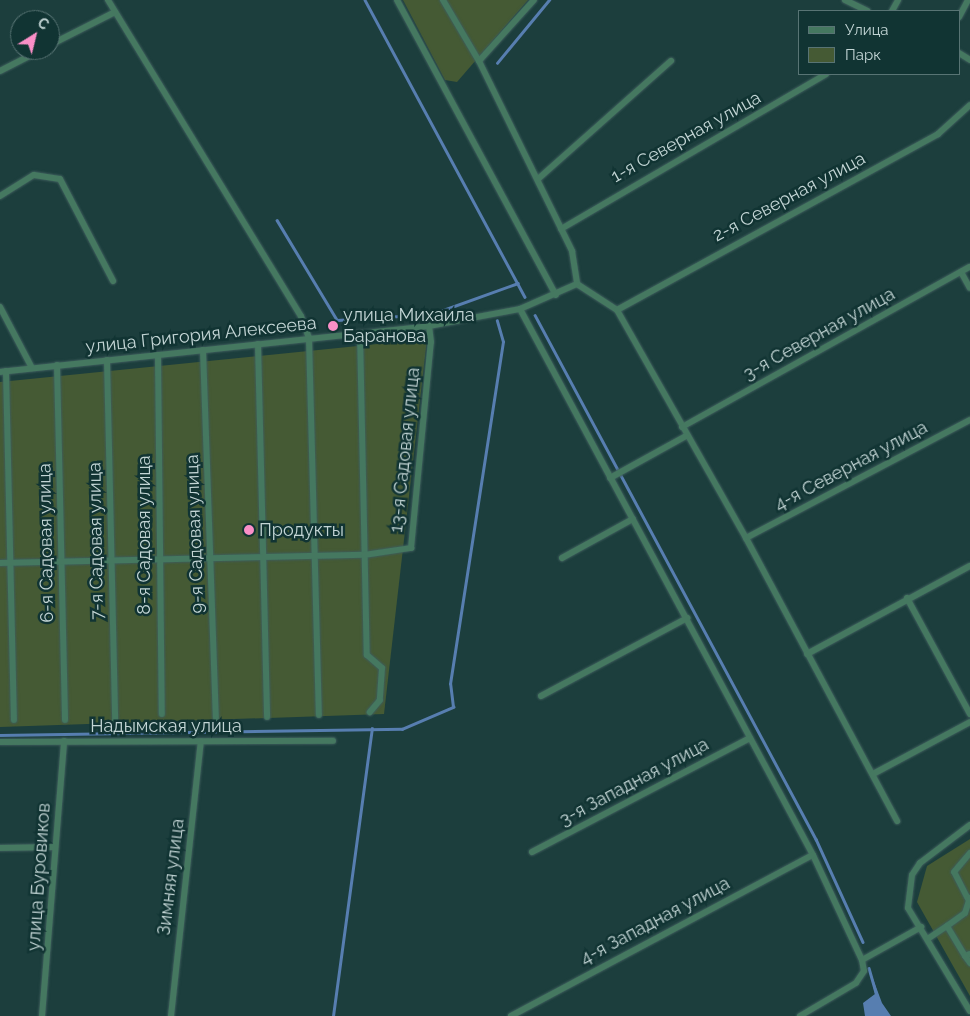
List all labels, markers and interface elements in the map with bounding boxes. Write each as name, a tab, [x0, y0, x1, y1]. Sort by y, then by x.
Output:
north arrow	[10, 10, 60, 60]
legend	[798, 10, 960, 75]
text: С	[35, 14, 52, 33]
text: Улица	[845, 21, 889, 39]
text: Парк	[845, 46, 881, 64]
street label: 1-я Северная улица	[607, 87, 765, 187]
street label: 2-я Северная улица	[709, 148, 869, 246]
street label: 3-я Северная улица	[739, 283, 899, 385]
place label: улица Михаила Баранова	[343, 305, 475, 348]
street label: улица Григория Алексеева	[84, 312, 318, 358]
marker: улица Михаила Баранова	[327, 320, 339, 332]
street label: 13-я Садовая улица	[386, 366, 424, 534]
street label: 4-я Северная улица	[771, 416, 931, 516]
street label: 9-я Садовая улица	[181, 454, 209, 614]
street label: 8-я Садовая улица	[133, 455, 155, 615]
street label: 7-я Садовая улица	[84, 462, 108, 620]
street label: 6-я Садовая улица	[34, 463, 58, 623]
place label: Продукты	[259, 519, 344, 541]
marker: Продукты	[243, 524, 255, 536]
street label: Надымская улица	[90, 715, 242, 737]
street label: 3-я Западная улица	[555, 733, 713, 831]
street label: улица Буровиков	[23, 802, 55, 952]
street label: Зимняя улица	[153, 817, 189, 937]
street label: 4-я Западная улица	[576, 872, 734, 970]

